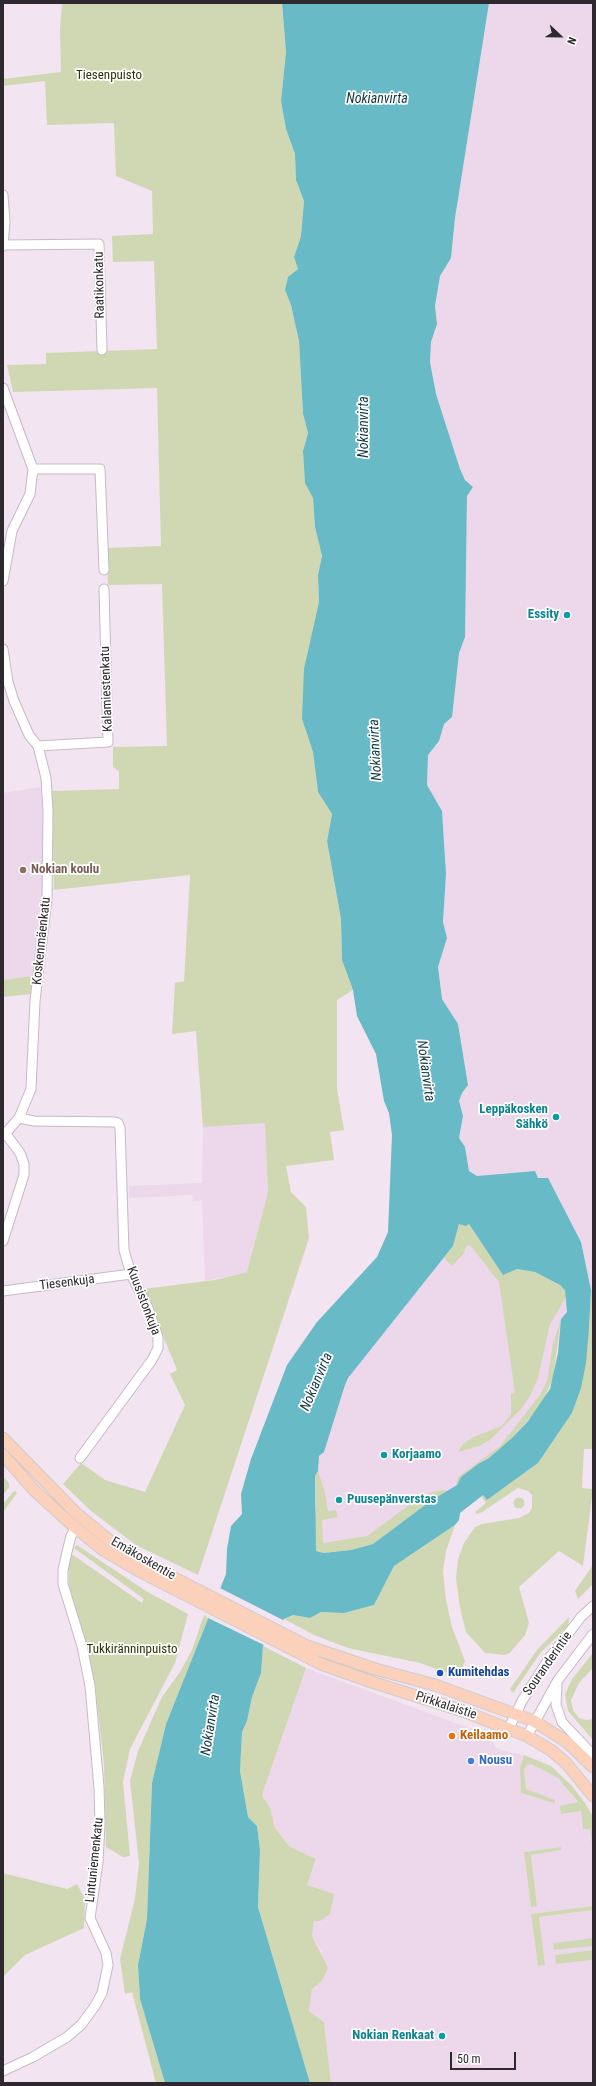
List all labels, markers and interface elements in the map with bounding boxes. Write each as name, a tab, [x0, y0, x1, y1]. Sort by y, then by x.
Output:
north arrow	[540, 16, 580, 56]
text: N	[564, 35, 579, 46]
park label: Tiesenpuisto	[76, 68, 142, 84]
water label: Nokianvirta	[346, 91, 408, 107]
street label: Raatikonkatu	[92, 251, 108, 319]
water label: Nokianvirta	[356, 396, 372, 458]
place label: Essity	[528, 607, 559, 623]
marker: Essity	[562, 610, 572, 620]
street label: Kalamiestenkatu	[98, 646, 116, 732]
water label: Nokianvirta	[366, 719, 386, 781]
place label: Nokian koulu	[31, 862, 99, 878]
marker: Nokian koulu	[18, 865, 28, 875]
street label: Koskenmäenkatu	[30, 896, 54, 986]
water label: Nokianvirta	[412, 1039, 438, 1103]
place label: Leppäkosken Sähkö	[479, 1102, 548, 1133]
marker: Leppäkosken Sähkö	[551, 1112, 561, 1122]
street label: Kuusistonkuja	[123, 1265, 163, 1337]
street label: Tiesenkuja	[39, 1272, 95, 1294]
water label: Nokianvirta	[297, 1350, 337, 1414]
place label: Korjaamo	[392, 1447, 441, 1463]
marker: Korjaamo	[379, 1450, 389, 1460]
place label: Puusepänverstas	[347, 1492, 436, 1508]
marker: Puusepänverstas	[334, 1495, 344, 1505]
street label: Emäkoskentie	[108, 1534, 178, 1584]
street label: Souranderintie	[520, 1629, 576, 1699]
park label: Tukkiränninpuisto	[87, 1642, 177, 1658]
place label: Kumitehdas	[448, 1665, 509, 1681]
marker: Kumitehdas	[435, 1668, 445, 1678]
street label: Pirkkalaistie	[414, 1689, 478, 1723]
water label: Nokianvirta	[198, 1693, 224, 1757]
place label: Keilaamo	[460, 1728, 508, 1744]
marker: Keilaamo	[447, 1731, 457, 1741]
place label: Nousu	[479, 1753, 512, 1769]
marker: Nousu	[466, 1756, 476, 1766]
street label: Lintuniemenkatu	[83, 1817, 107, 1903]
place label: Nokian Renkaat	[352, 2028, 434, 2044]
marker: Nokian Renkaat	[437, 2031, 447, 2041]
scale bar	[452, 2044, 518, 2070]
text: 50 m	[457, 2052, 481, 2066]

